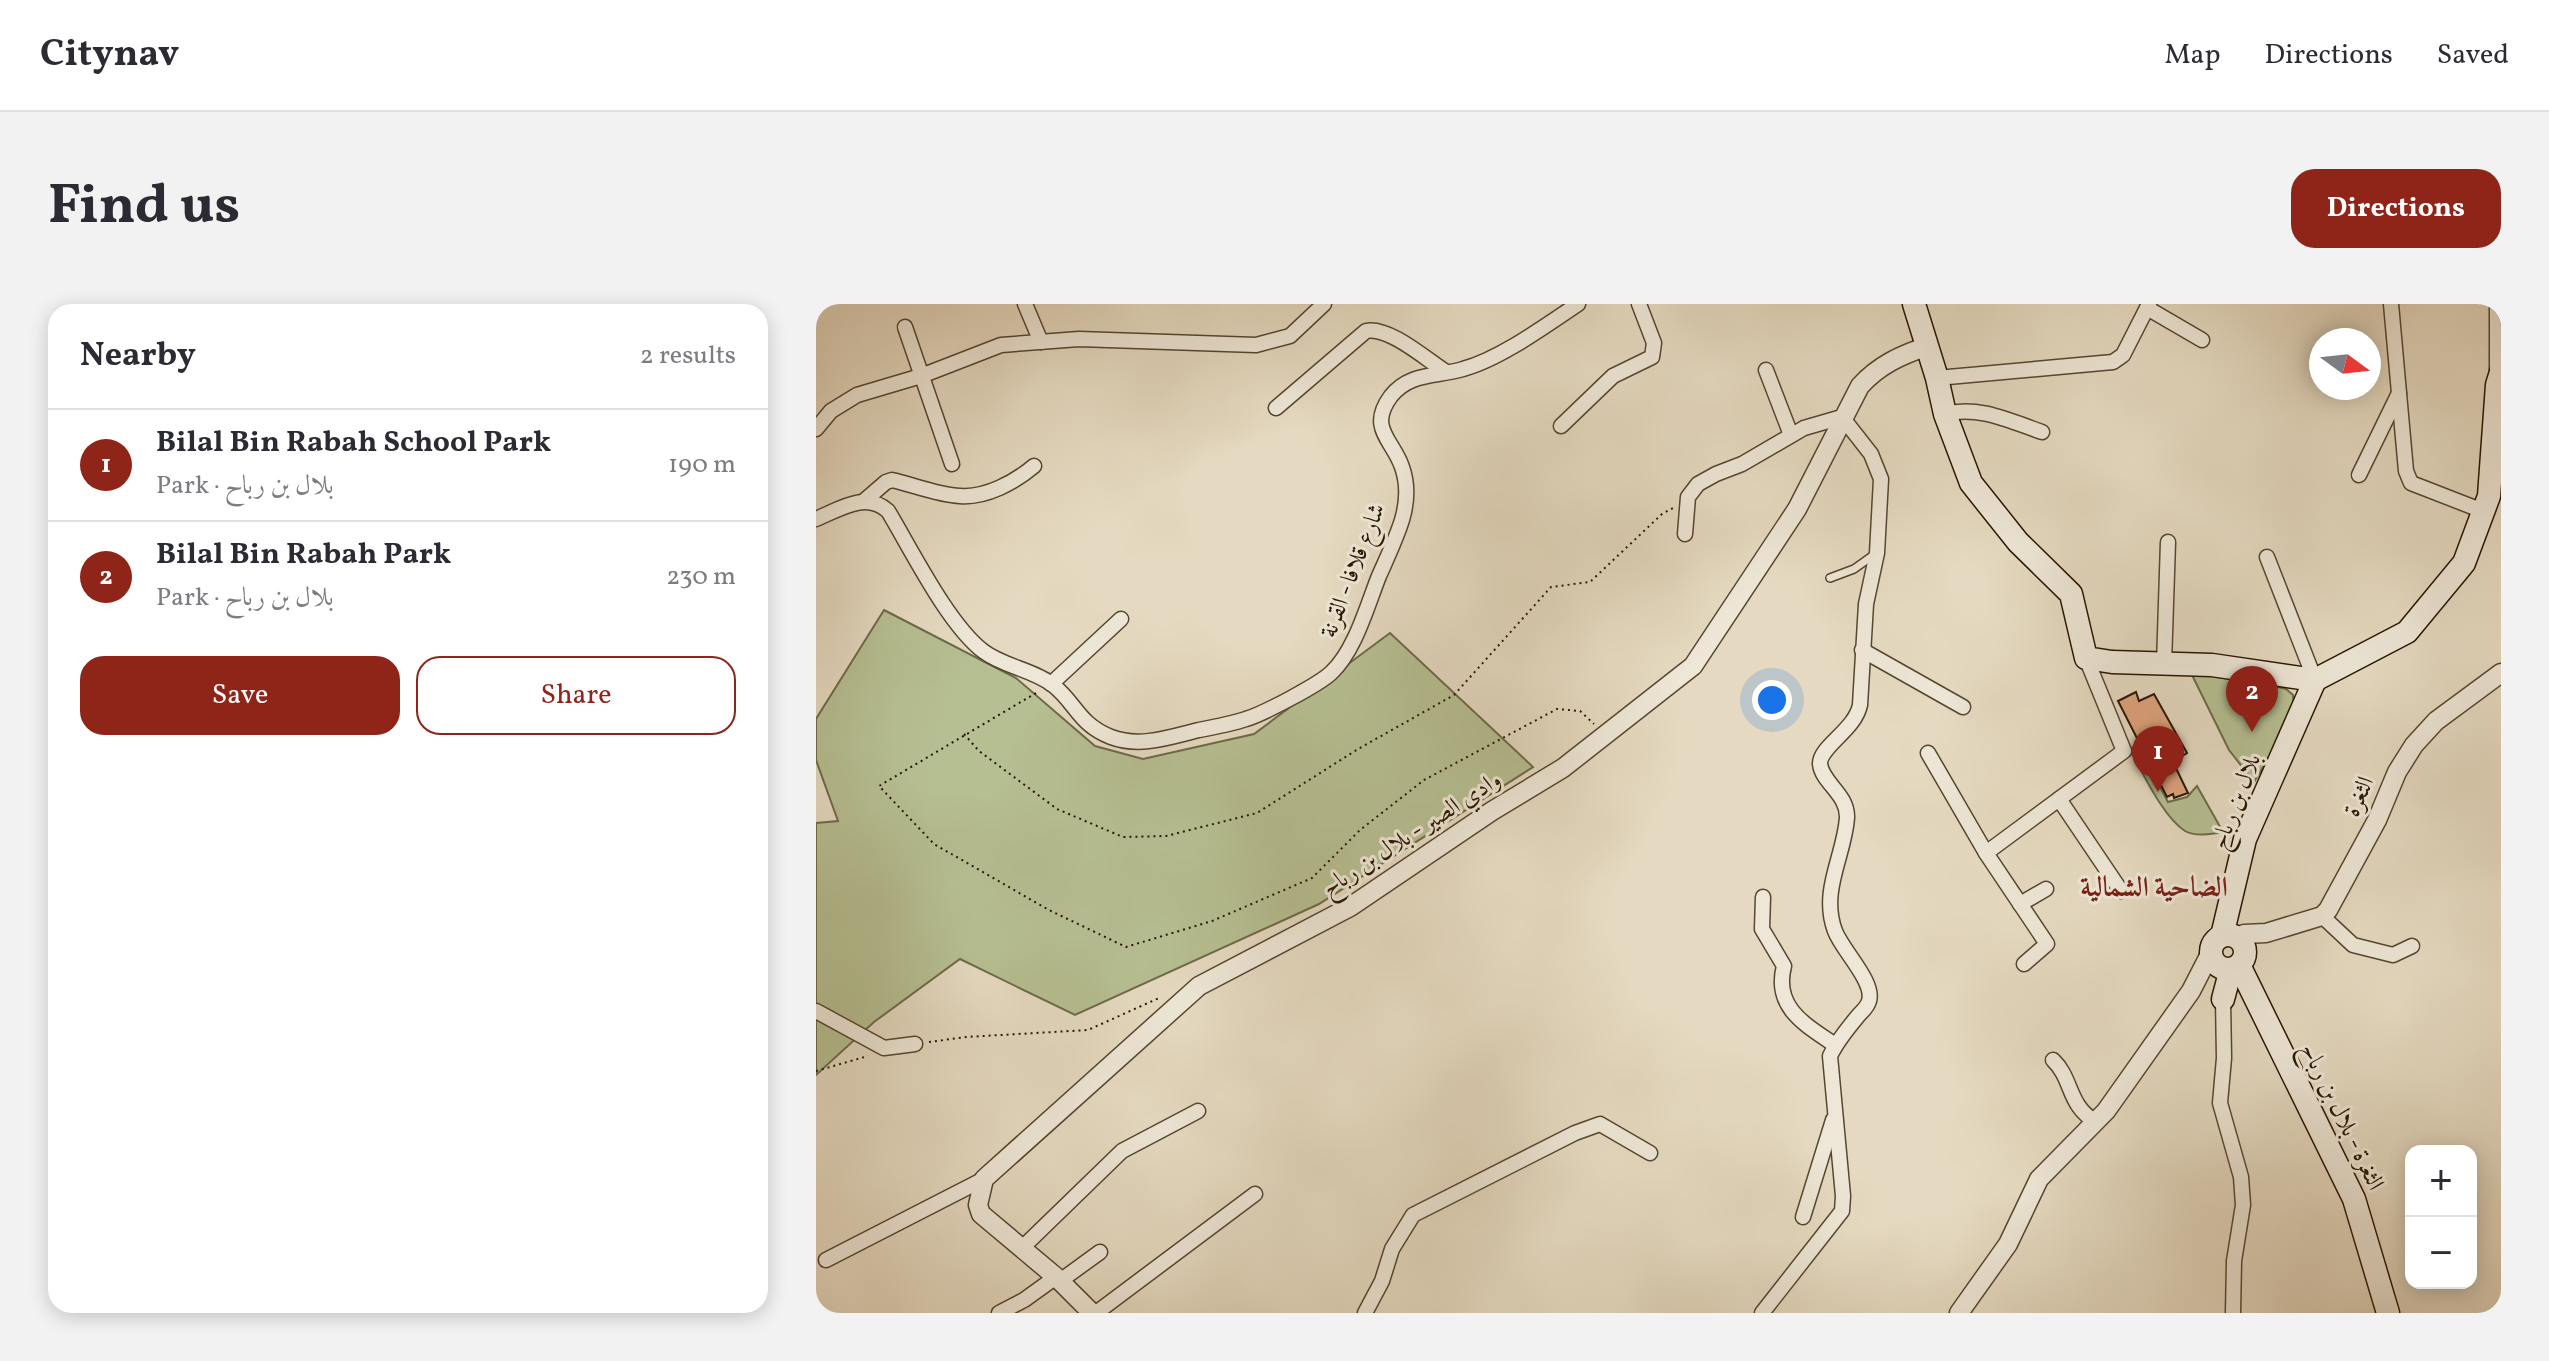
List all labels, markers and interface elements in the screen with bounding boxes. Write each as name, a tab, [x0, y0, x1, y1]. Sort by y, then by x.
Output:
text: Citynav	[40, 29, 179, 82]
text: Map	[2165, 36, 2221, 75]
text: Directions	[2265, 36, 2393, 75]
text: Saved	[2437, 36, 2509, 75]
text: Find us	[48, 169, 240, 247]
button: Directions	[2291, 169, 2501, 248]
north arrow	[2309, 328, 2381, 400]
text: Nearby	[80, 333, 196, 380]
text: 2 results	[640, 338, 736, 374]
text: Bilal Bin Rabah School Park	[156, 422, 551, 464]
text: 1	[101, 447, 111, 483]
text: 190 m	[668, 447, 736, 483]
text: Park · بلال بن رباح	[156, 468, 334, 504]
street label: شارع قلافا - القرنة	[1313, 499, 1396, 644]
text: Bilal Bin Rabah Park	[156, 534, 451, 576]
text: 2	[99, 559, 113, 595]
text: 230 m	[666, 559, 736, 595]
text: Park · بلال بن رباح	[156, 580, 334, 616]
button: Save	[80, 656, 400, 735]
button: Share	[416, 656, 736, 735]
pin: 2	[2226, 666, 2278, 732]
your location	[1752, 680, 1792, 720]
pin: 1	[2132, 726, 2184, 792]
street label: بلال بن رباح	[2203, 749, 2273, 856]
street label: وادي الصير - بلال بن رباح	[1316, 764, 1510, 908]
street label: الثغرة	[2336, 771, 2384, 823]
district label: الضاحية الشمالية	[2080, 869, 2228, 908]
street label: الثغرة - بلال بن رباح	[2289, 1037, 2391, 1197]
map controls	[2405, 1145, 2477, 1289]
button: +	[2405, 1145, 2477, 1217]
button: −	[2405, 1217, 2477, 1289]

